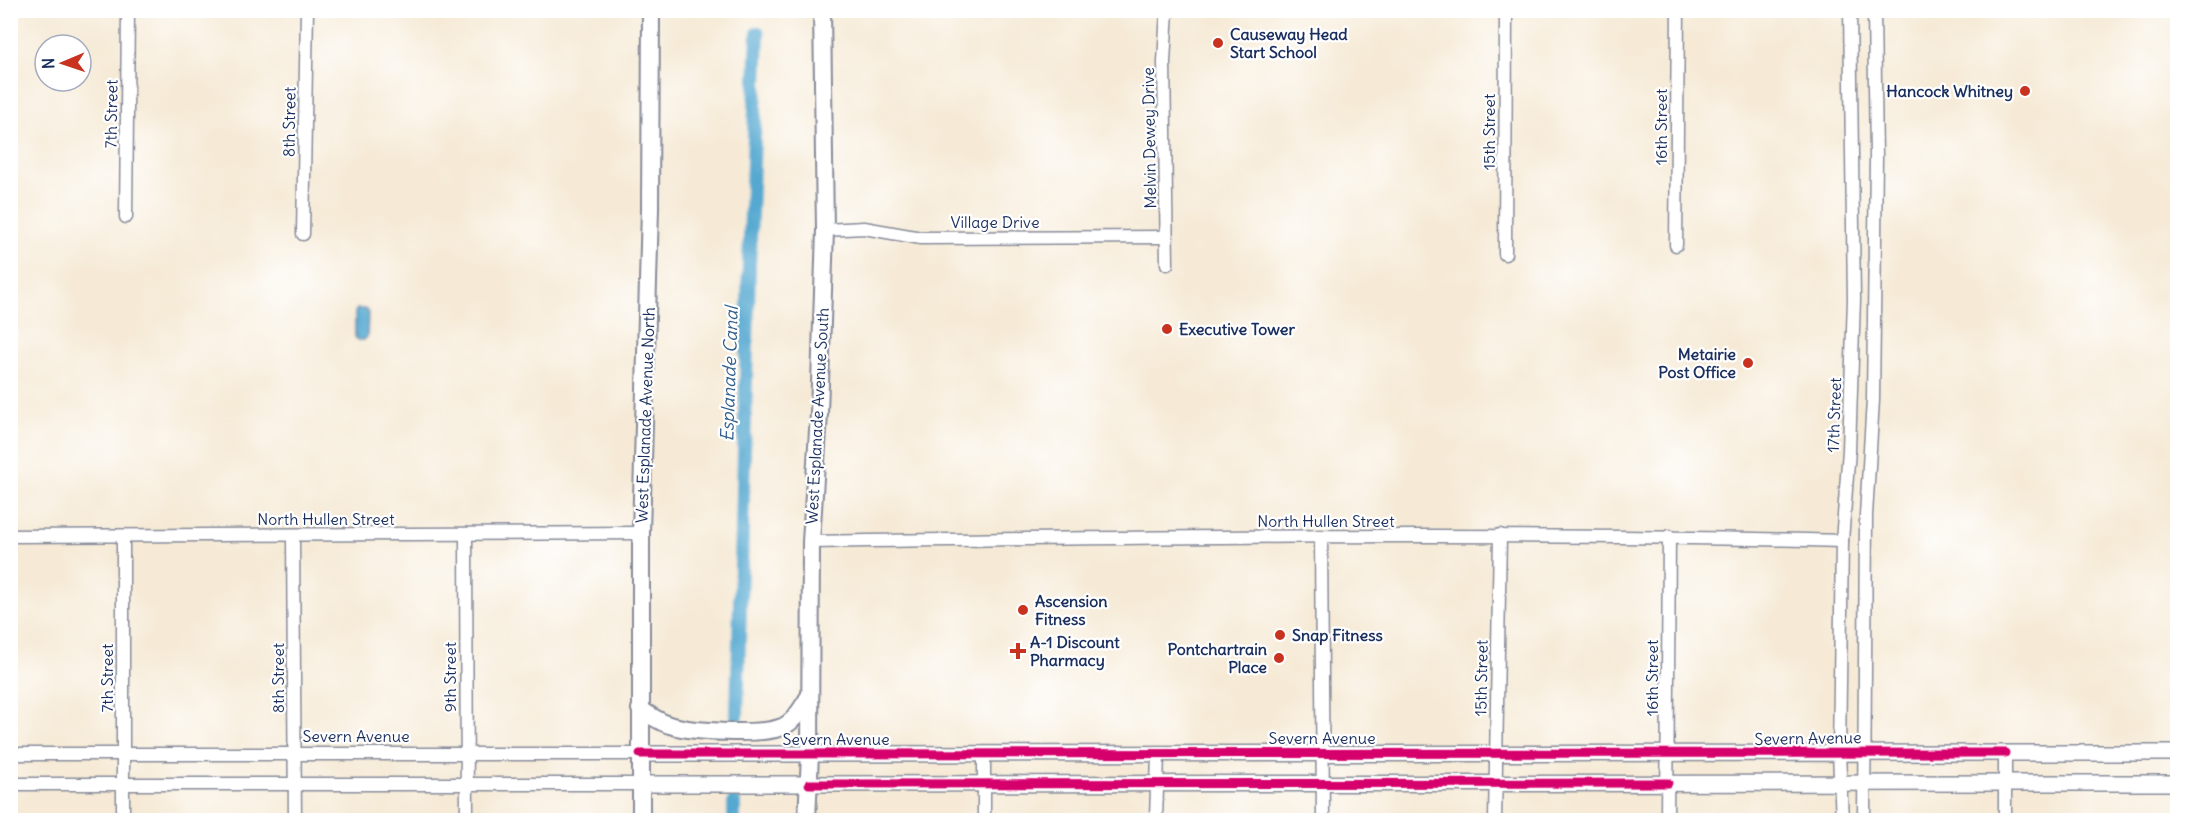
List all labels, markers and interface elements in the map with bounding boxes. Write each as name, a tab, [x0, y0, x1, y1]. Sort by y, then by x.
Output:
place label: Causeway Head Start School	[1230, 24, 1348, 62]
north arrow	[33, 33, 93, 93]
marker: Causeway Head Start School	[1211, 36, 1225, 50]
text: N	[38, 58, 58, 69]
street label: Melvin Dewey Drive	[1138, 67, 1160, 209]
street label: 7th Street	[100, 79, 122, 149]
place label: Hancock Whitney	[1886, 81, 2013, 102]
marker: Hancock Whitney	[2018, 84, 2032, 98]
street label: 8th Street	[278, 86, 300, 157]
street label: 16th Street	[1651, 88, 1671, 165]
street label: 15th Street	[1479, 93, 1499, 170]
street label: Village Drive	[950, 212, 1040, 232]
water label: Esplanade Canal	[715, 303, 743, 442]
street label: West Esplanade Avenue North	[631, 307, 659, 523]
street label: West Esplanade Avenue South	[801, 307, 833, 525]
place label: Executive Tower	[1179, 319, 1295, 339]
marker: Executive Tower	[1160, 322, 1174, 336]
place label: Metairie Post Office	[1658, 344, 1736, 382]
marker: Metairie Post Office	[1741, 356, 1755, 370]
street label: 17th Street	[1823, 376, 1845, 453]
street label: North Hullen Street	[257, 509, 395, 529]
street label: North Hullen Street	[1257, 511, 1395, 531]
place label: Ascension Fitness	[1035, 591, 1107, 629]
marker: Ascension Fitness	[1016, 603, 1030, 617]
place label: Snap Fitness	[1292, 625, 1383, 646]
marker: Snap Fitness	[1273, 628, 1287, 642]
place label: A-1 Discount Pharmacy	[1030, 632, 1120, 671]
place label: Pontchartrain Place	[1167, 639, 1267, 677]
street label: 15th Street	[1470, 639, 1492, 717]
street label: 16th Street	[1642, 639, 1662, 716]
street label: 9th Street	[440, 641, 460, 712]
street label: 8th Street	[268, 642, 288, 713]
street label: 7th Street	[97, 643, 117, 712]
marker: A-1 Discount Pharmacy	[1011, 644, 1025, 658]
marker: Pontchartrain Place	[1272, 651, 1286, 665]
street label: Severn Avenue	[302, 726, 410, 746]
street label: Severn Avenue	[1754, 727, 1862, 749]
street label: Severn Avenue	[1268, 728, 1376, 748]
street label: Severn Avenue	[782, 729, 890, 749]

